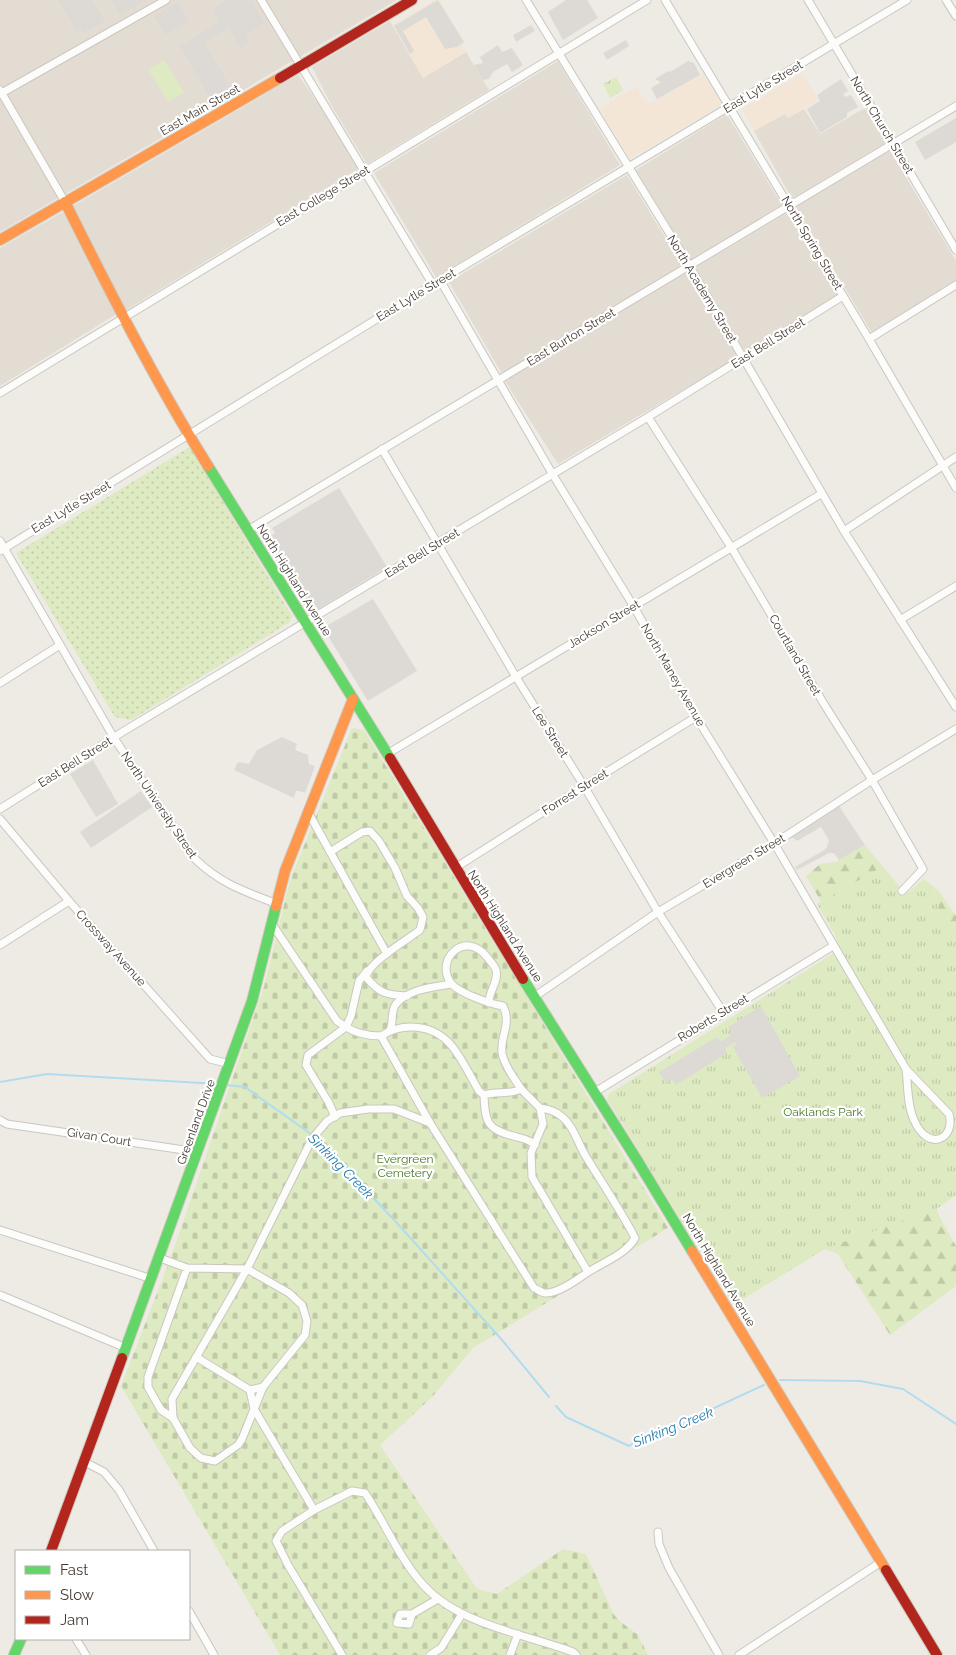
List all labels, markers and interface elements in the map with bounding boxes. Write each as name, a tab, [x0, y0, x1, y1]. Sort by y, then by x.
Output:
street label: East Lytle Street	[721, 58, 805, 116]
street label: North Church Street	[847, 74, 917, 176]
street label: East Main Street	[158, 82, 242, 138]
street label: East College Street	[274, 163, 372, 229]
street label: North Spring Street	[778, 194, 846, 292]
street label: North Academy Street	[664, 233, 740, 345]
street label: East Lytle Street	[374, 266, 458, 324]
street label: East Burton Street	[524, 305, 618, 369]
street label: East Bell Street	[729, 315, 807, 371]
street label: East Lytle Street	[29, 478, 113, 536]
street label: North Highland Avenue	[254, 521, 334, 639]
street label: East Bell Street	[382, 525, 462, 581]
street label: Jackson Street	[565, 597, 643, 651]
street label: Courtland Street	[766, 612, 824, 698]
street label: North Maney Avenue	[638, 621, 708, 729]
street label: Lee Street	[529, 704, 571, 760]
street label: East Bell Street	[36, 734, 114, 790]
street label: North University Street	[118, 749, 200, 861]
street label: Forrest Street	[539, 766, 611, 818]
street label: Evergreen Street	[700, 831, 788, 891]
street label: North Highland Avenue	[465, 867, 545, 985]
street label: Crossway Avenue	[73, 907, 149, 989]
street label: Roberts Street	[675, 992, 751, 1044]
street label: Greenland Drive	[174, 1077, 218, 1167]
park label: Oaklands Park	[783, 1105, 863, 1119]
street label: Givan Court	[66, 1125, 132, 1149]
water label: Sinking Creek	[304, 1129, 377, 1202]
park label: Evergreen Cemetery	[377, 1152, 433, 1180]
street label: North Highland Avenue	[680, 1211, 758, 1329]
water label: Sinking Creek	[630, 1403, 716, 1451]
legend	[15, 1550, 190, 1640]
text: Fast	[60, 1561, 88, 1579]
text: Slow	[60, 1586, 94, 1604]
text: Jam	[60, 1611, 89, 1629]

